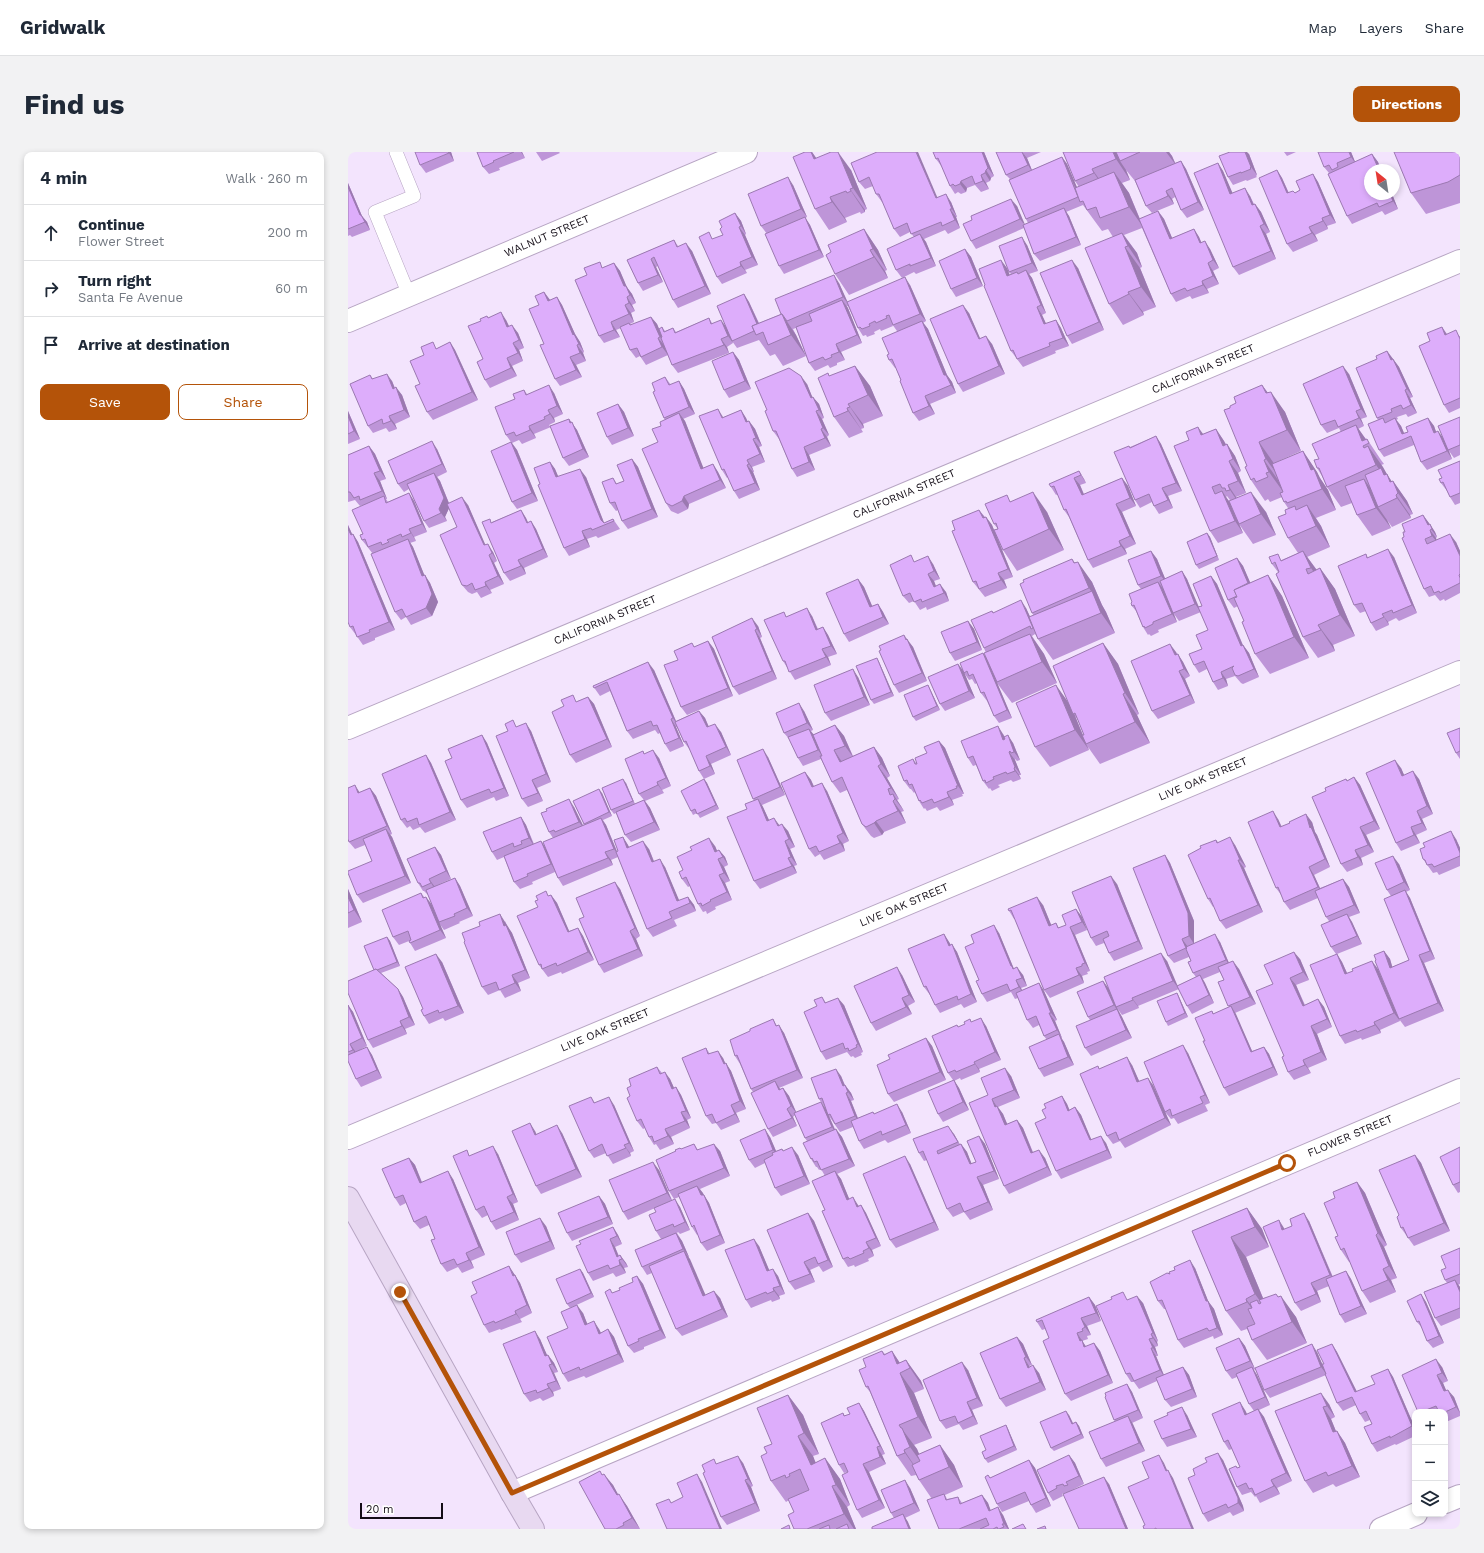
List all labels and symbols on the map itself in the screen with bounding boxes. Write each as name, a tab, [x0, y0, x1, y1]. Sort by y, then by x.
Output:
north arrow	[1364, 164, 1400, 200]
street label: WALNUT STREET	[502, 212, 592, 260]
street label: CALIFORNIA STREET	[1150, 341, 1257, 396]
street label: CALIFORNIA STREET	[851, 466, 958, 521]
street label: CALIFORNIA STREET	[552, 592, 659, 647]
street label: LIVE OAK STREET	[1157, 754, 1250, 804]
street label: LIVE OAK STREET	[858, 880, 951, 930]
street label: LIVE OAK STREET	[559, 1005, 652, 1055]
street label: FLOWER STREET	[1305, 1112, 1395, 1160]
route start	[1278, 1154, 1296, 1172]
route end	[391, 1283, 409, 1301]
scale bar	[360, 1501, 443, 1520]

